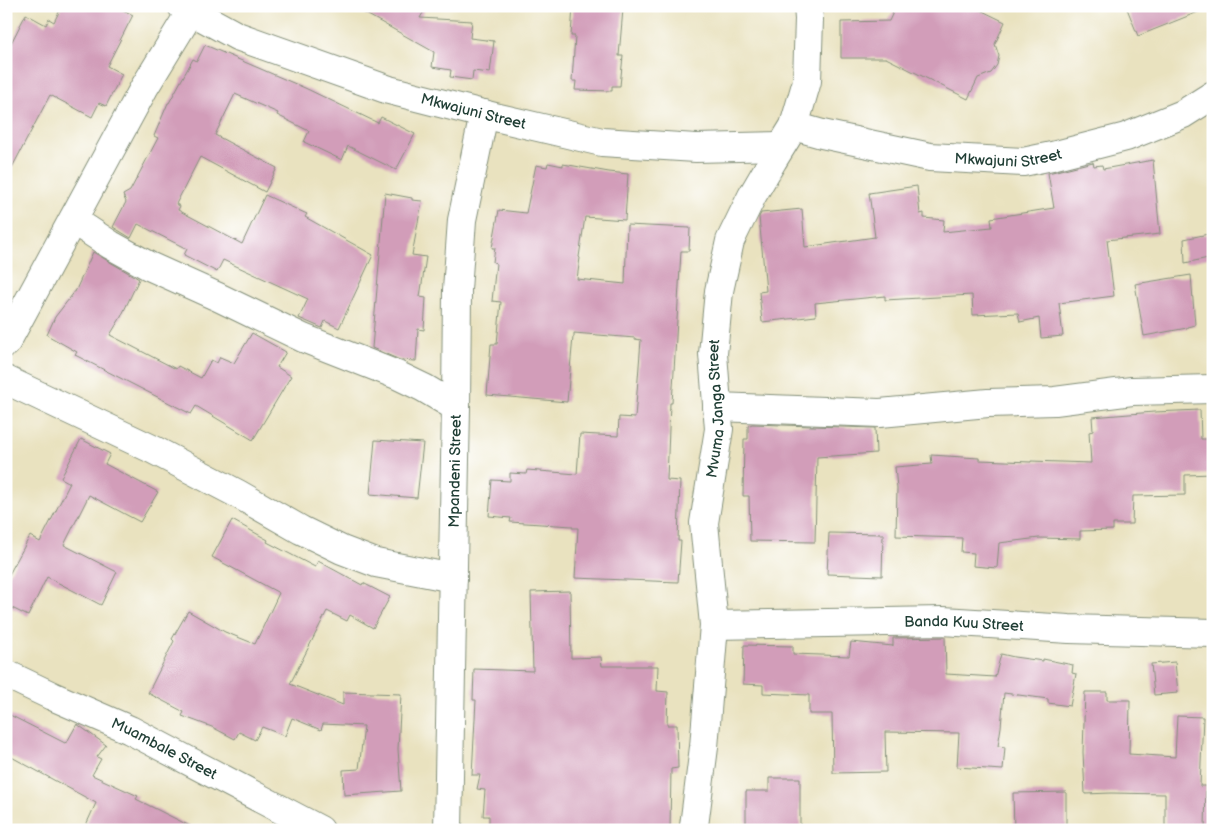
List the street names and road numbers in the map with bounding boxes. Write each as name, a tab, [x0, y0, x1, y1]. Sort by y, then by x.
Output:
street label: Mkwajuni Street	[419, 89, 528, 134]
street label: Mkwajuni Street	[954, 144, 1064, 172]
street label: Mvuma Janga Street	[702, 338, 728, 479]
street label: Mpandeni Street	[444, 414, 465, 528]
street label: Banda Kuu Street	[904, 611, 1025, 636]
street label: Muambale Street	[109, 714, 221, 784]

